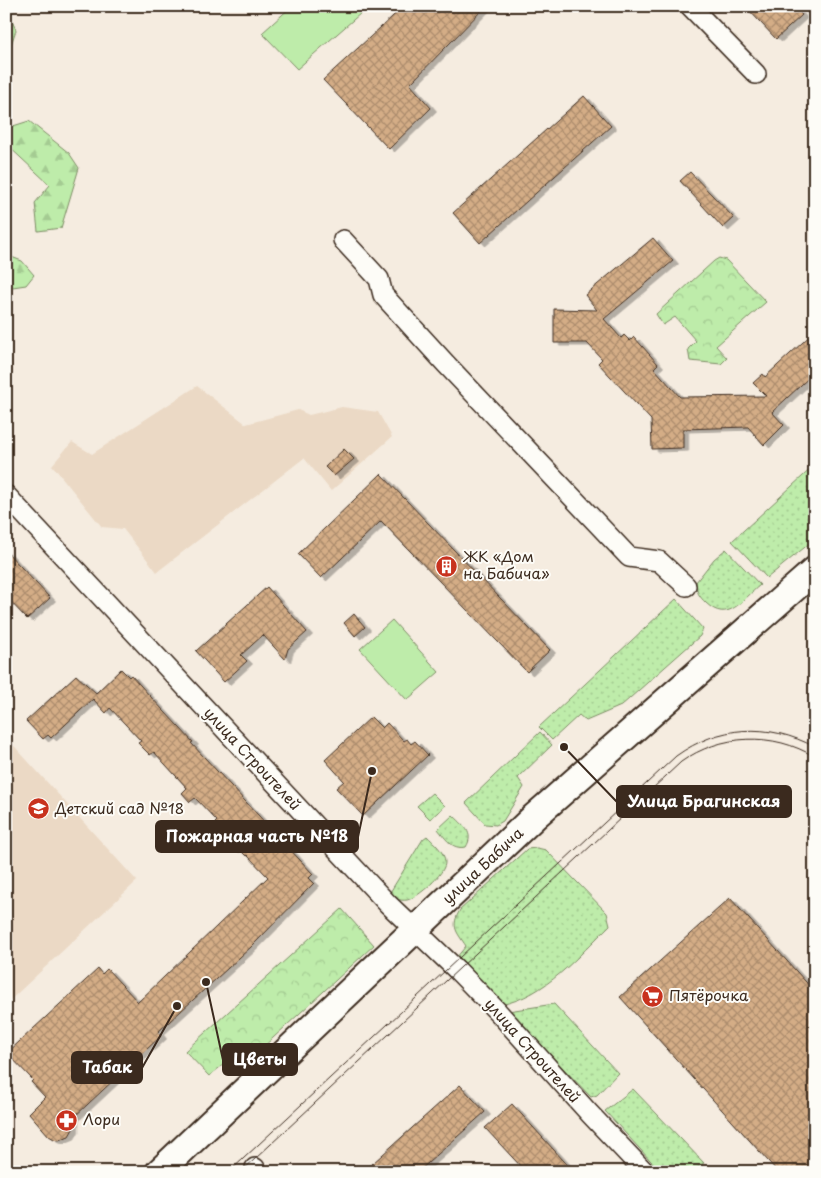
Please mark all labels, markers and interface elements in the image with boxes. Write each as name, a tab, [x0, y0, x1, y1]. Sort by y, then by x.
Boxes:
place label: ЖК «Дом на Бабича»	[462, 544, 550, 584]
building icon: ЖК «Дом на Бабича»	[435, 554, 459, 578]
street label: улица Строителей	[199, 701, 307, 815]
callout: Улица Брагинская	[617, 786, 791, 817]
text: Улица Брагинская	[627, 788, 780, 812]
place label: Детский сад №18	[54, 796, 184, 819]
school or university icon: Детский сад №18	[27, 797, 51, 821]
callout: Пожарная часть №18	[156, 821, 358, 852]
street label: улица Бабича	[436, 821, 528, 909]
text: Пожарная часть №18	[166, 823, 348, 847]
place label: Пятёрочка	[669, 983, 749, 1006]
supermarket icon: Пятёрочка	[641, 984, 665, 1008]
street label: улица Строителей	[480, 992, 587, 1107]
callout: Цветы	[223, 1044, 297, 1075]
text: Цветы	[233, 1046, 287, 1070]
callout: Табак	[72, 1052, 142, 1083]
text: Табак	[82, 1054, 133, 1078]
place label: Лори	[83, 1107, 120, 1130]
pharmacy icon: Лори	[55, 1108, 79, 1132]

